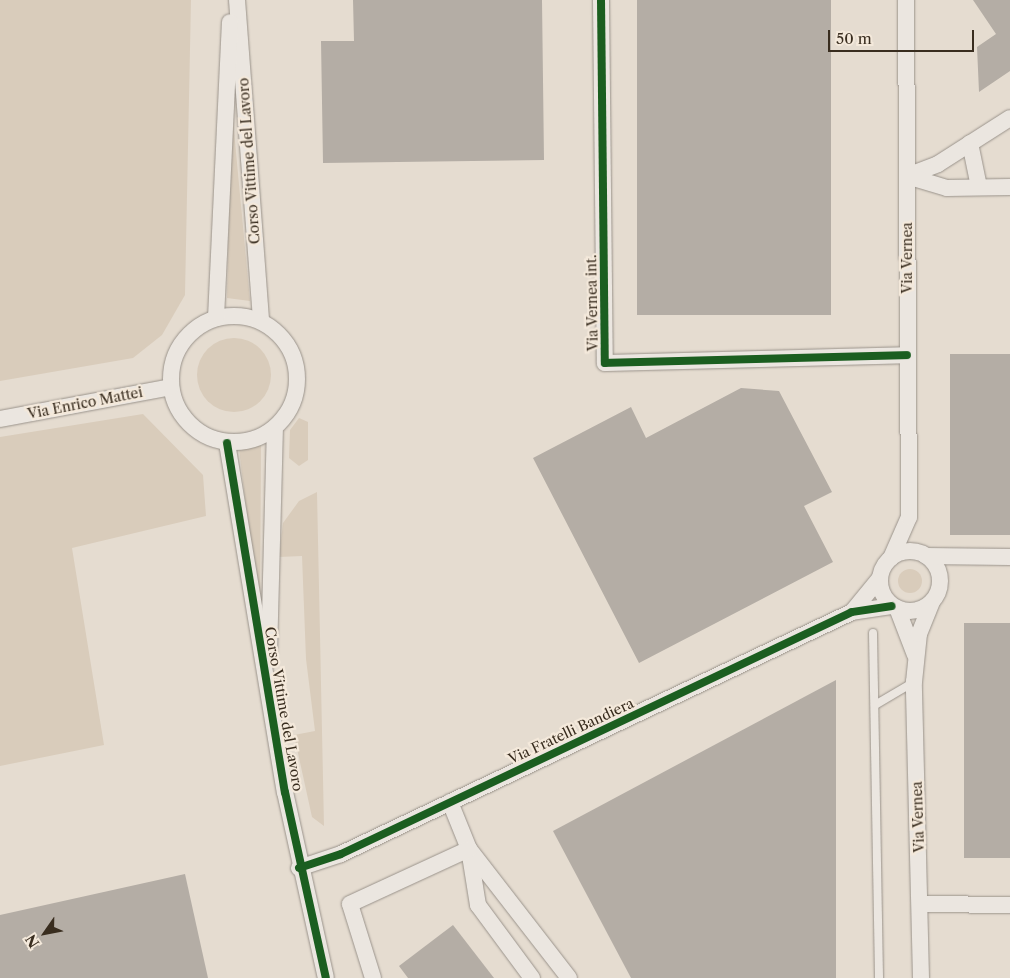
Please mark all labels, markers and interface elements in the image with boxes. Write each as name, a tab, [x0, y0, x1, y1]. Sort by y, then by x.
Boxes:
scale bar	[830, 20, 976, 52]
text: 50 m	[836, 29, 872, 48]
street label: Corso Vittime del Lavoro	[235, 77, 263, 245]
street label: Via Vernea	[899, 222, 915, 294]
street label: Via Vernea int.	[583, 254, 601, 352]
street label: Via Enrico Mattei	[26, 384, 144, 422]
street label: Corso Vittime del Lavoro	[261, 625, 307, 793]
street label: Via Fratelli Bandiera	[506, 695, 636, 767]
street label: Via Vernea	[908, 781, 928, 853]
north arrow	[20, 908, 70, 958]
text: N	[22, 931, 43, 951]

